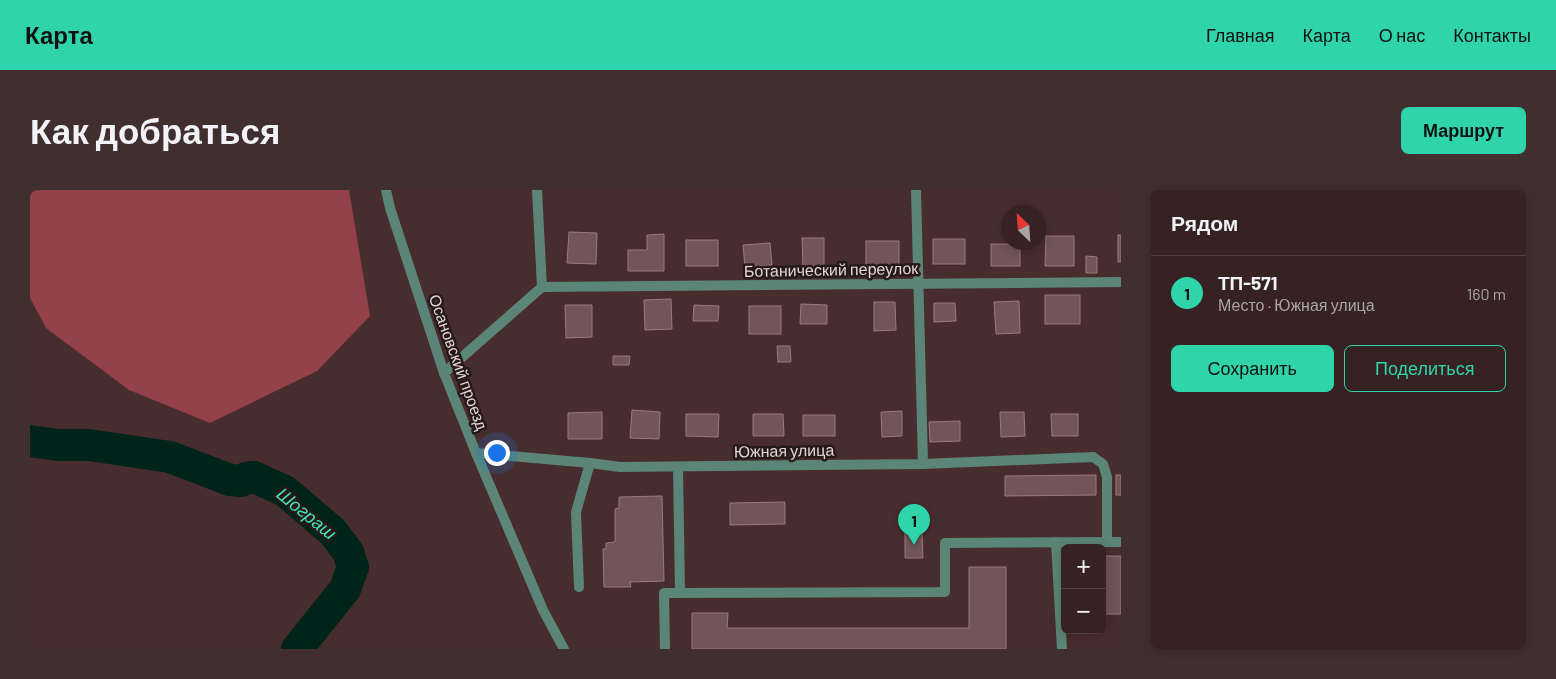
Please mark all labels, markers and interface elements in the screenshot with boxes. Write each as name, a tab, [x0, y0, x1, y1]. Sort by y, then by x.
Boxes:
text: Карта	[25, 20, 93, 49]
text: Главная	[1206, 24, 1275, 46]
text: Карта	[1303, 24, 1351, 46]
text: О нас	[1379, 24, 1425, 46]
text: Контакты	[1453, 24, 1531, 46]
button: Маршрут	[1401, 107, 1526, 154]
text: Как добраться	[30, 109, 280, 151]
north arrow	[1001, 205, 1046, 250]
text: Рядом	[1171, 210, 1238, 235]
street label: Ботанический переулок	[744, 258, 919, 280]
text: ТП-571	[1218, 271, 1278, 294]
text: 1	[1184, 284, 1190, 303]
text: 160 m	[1467, 284, 1506, 303]
street label: Осановский проезд	[426, 292, 493, 433]
text: Место · Южная улица	[1218, 295, 1375, 314]
button: Сохранить	[1171, 345, 1334, 392]
button: Поделиться	[1344, 345, 1506, 392]
your location	[484, 440, 510, 466]
street label: Южная улица	[734, 440, 834, 460]
water label: Шограш	[273, 482, 341, 544]
pin: 1	[898, 504, 930, 545]
map controls	[1061, 544, 1106, 634]
button: +	[1061, 544, 1106, 589]
button: −	[1061, 589, 1106, 634]

